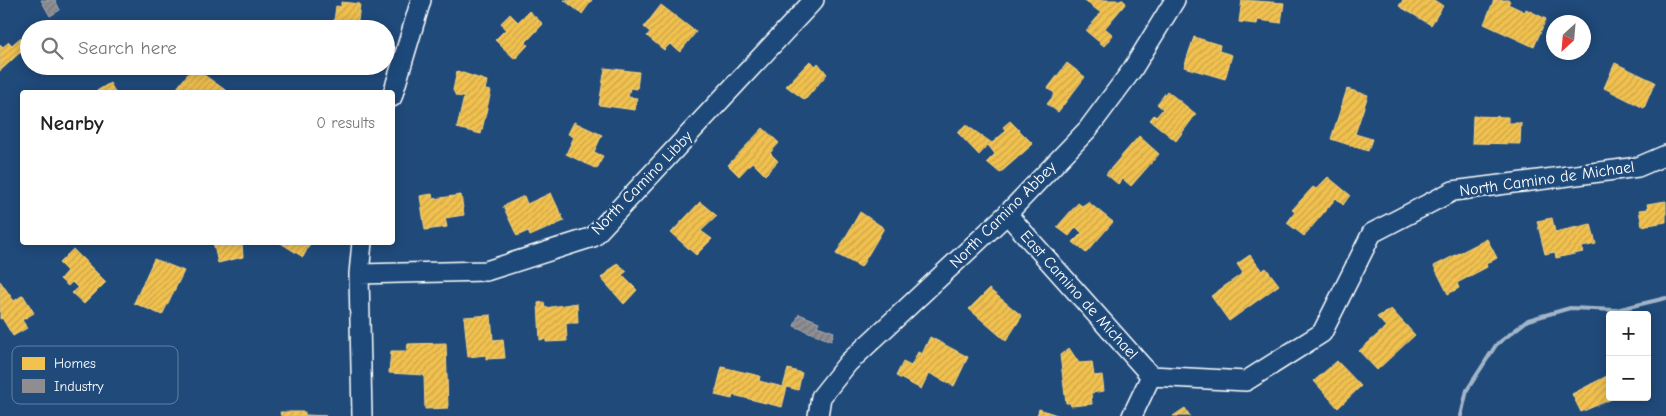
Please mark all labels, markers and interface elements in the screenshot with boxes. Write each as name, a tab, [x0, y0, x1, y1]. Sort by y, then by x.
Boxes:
north arrow	[1546, 15, 1591, 60]
search box	[20, 20, 395, 75]
icon: search	[38, 34, 66, 62]
text: Search here	[78, 37, 177, 59]
text: Nearby	[40, 111, 104, 135]
text: 0 results	[316, 114, 375, 132]
street label: North Camino Libby	[588, 127, 697, 239]
street label: North Camino Abbey	[946, 157, 1061, 272]
street label: North Camino de Michael	[1458, 158, 1636, 200]
street label: East Camino de Michael	[1016, 227, 1142, 363]
map controls	[1606, 311, 1651, 401]
button: +	[1606, 311, 1651, 356]
legend	[12, 346, 178, 404]
text: Homes	[54, 355, 96, 372]
button: −	[1606, 356, 1651, 401]
text: Industry	[54, 378, 104, 395]

